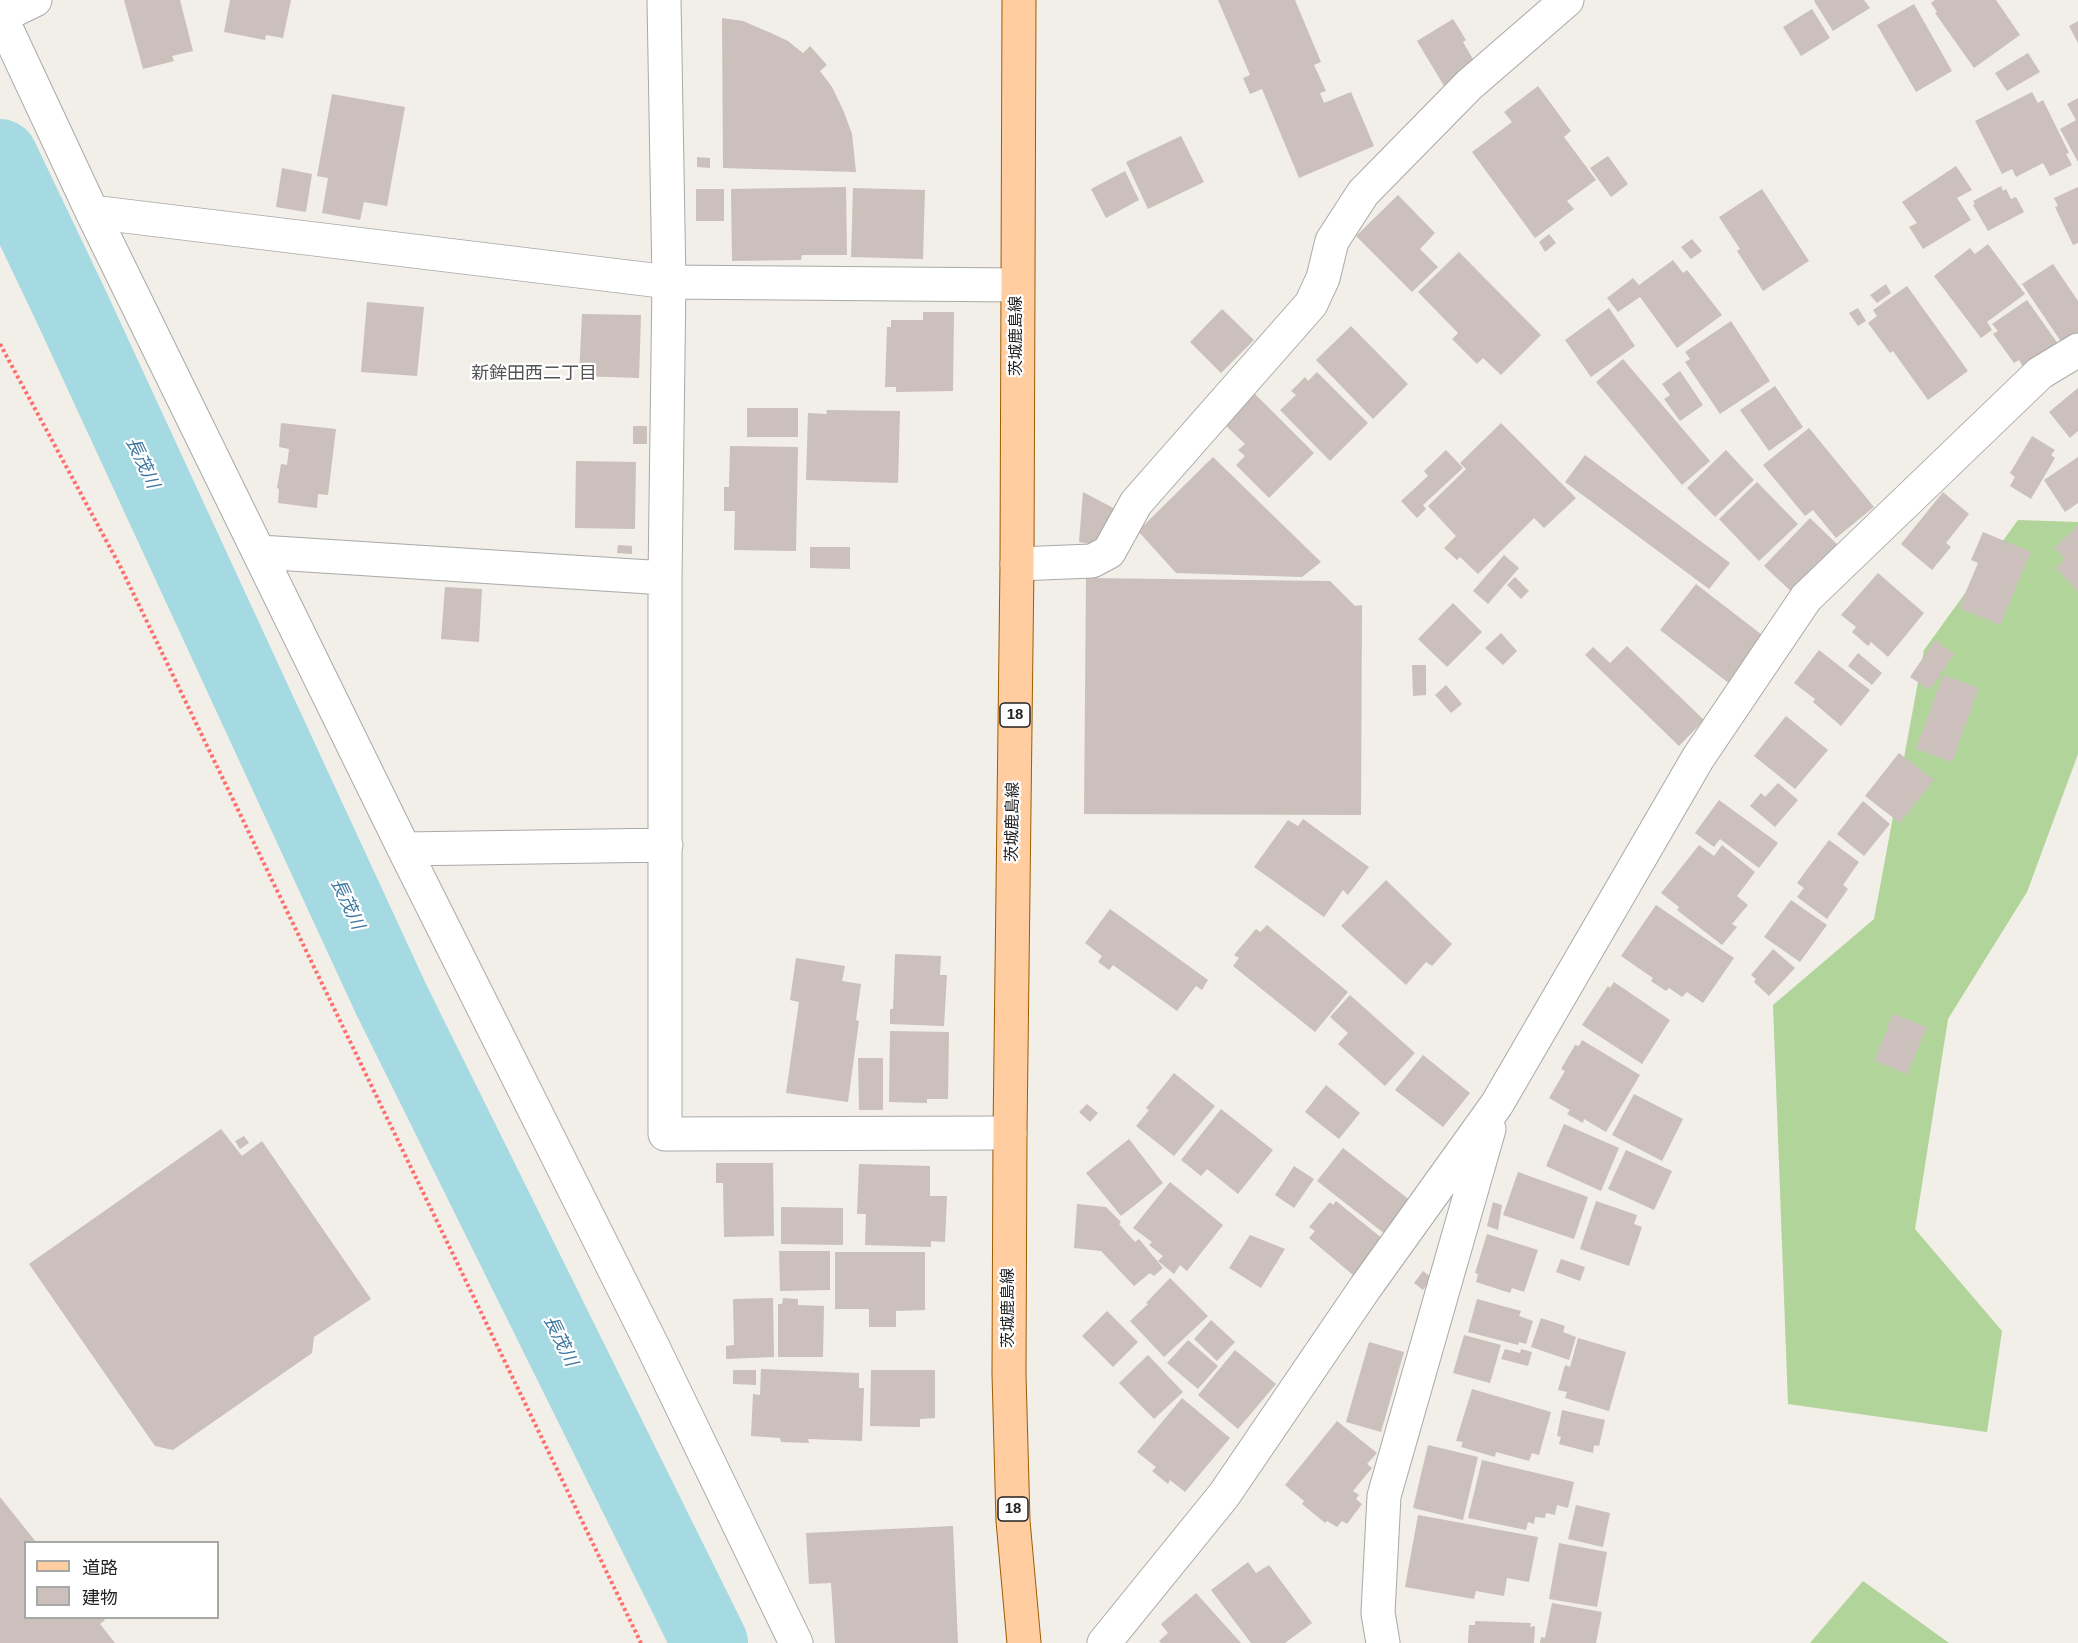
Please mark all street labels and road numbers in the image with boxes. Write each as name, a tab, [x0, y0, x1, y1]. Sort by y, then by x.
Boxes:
street label: 茨城鹿島線	[1007, 296, 1027, 376]
road number: 18	[1000, 703, 1030, 727]
street label: 茨城鹿島線	[1003, 782, 1023, 862]
street label: 茨城鹿島線	[999, 1268, 1019, 1348]
road number: 18	[998, 1497, 1028, 1521]

